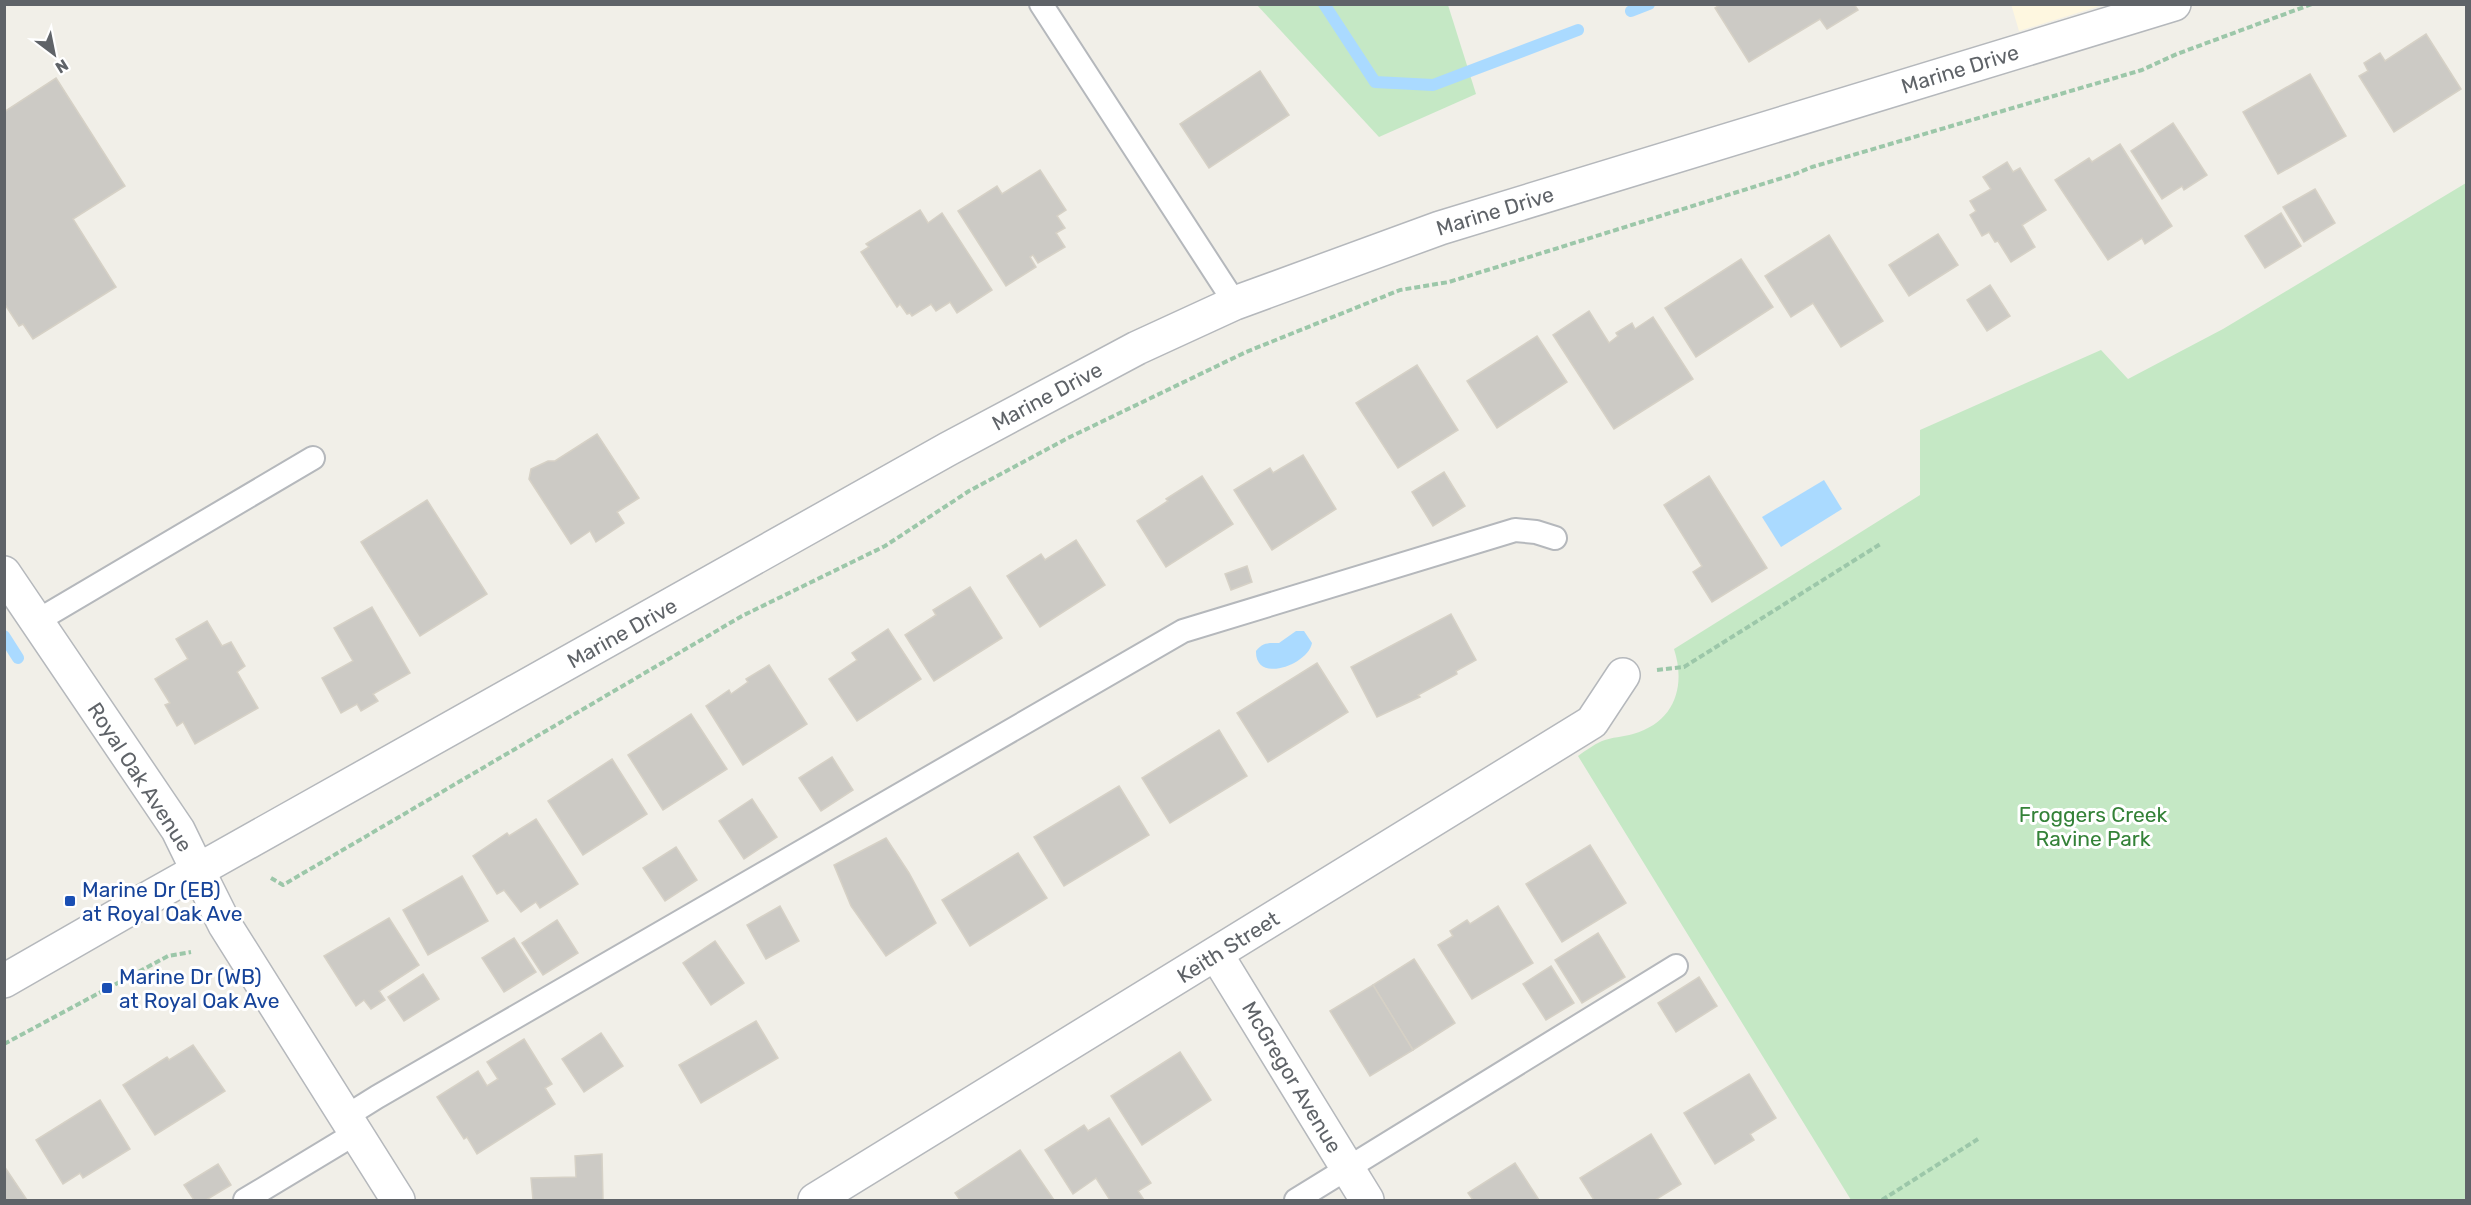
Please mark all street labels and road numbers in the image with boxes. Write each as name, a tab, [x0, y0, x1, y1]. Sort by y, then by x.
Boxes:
street label: Marine Drive	[1898, 39, 2022, 99]
street label: Marine Drive	[1433, 181, 1557, 241]
street label: Marine Drive	[987, 356, 1107, 436]
street label: Marine Drive	[563, 593, 681, 673]
street label: Royal Oak Avenue	[82, 698, 198, 856]
street label: Keith Street	[1172, 906, 1284, 988]
street label: McGregor Avenue	[1237, 997, 1347, 1157]

